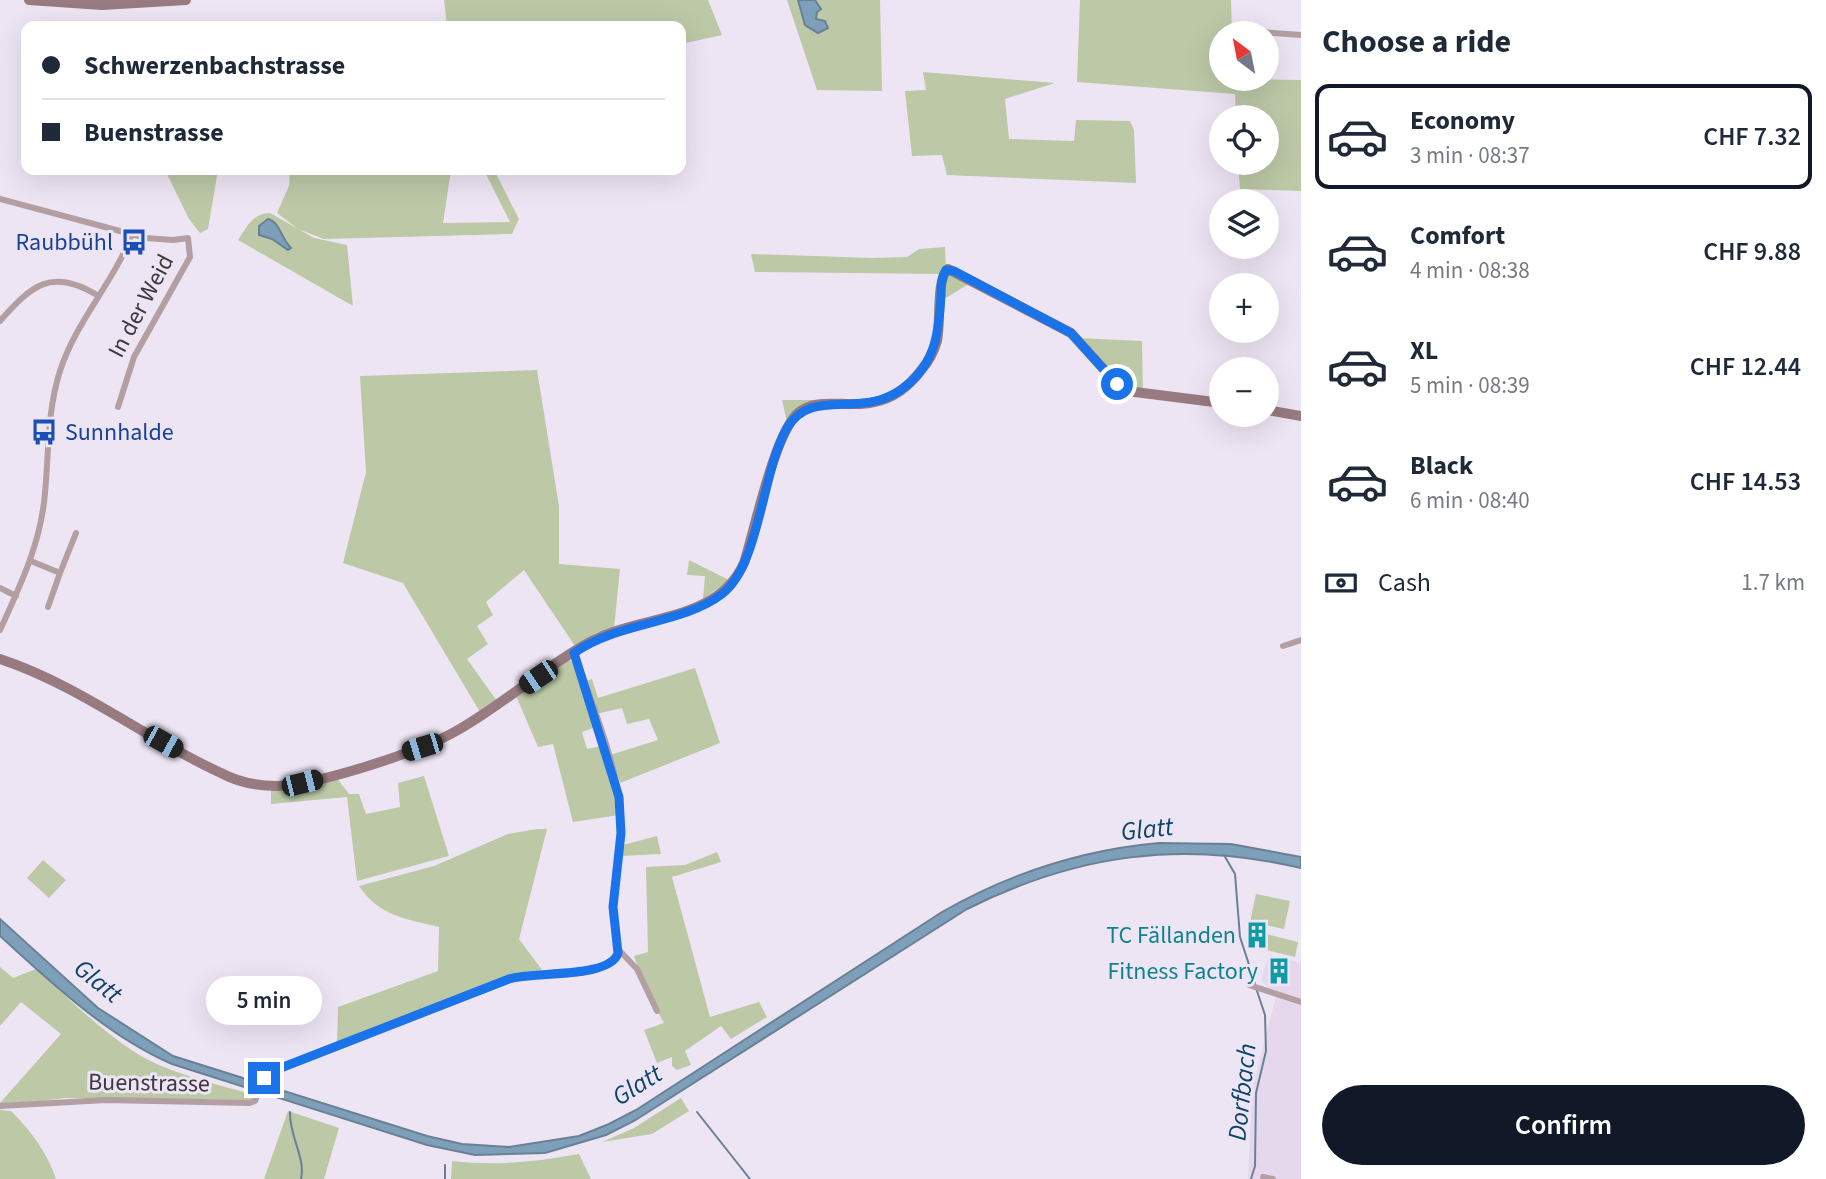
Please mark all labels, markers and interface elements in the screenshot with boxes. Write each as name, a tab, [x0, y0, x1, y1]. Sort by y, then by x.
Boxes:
text: Choose a ride	[1322, 19, 1511, 65]
north arrow	[1209, 21, 1279, 91]
map controls	[1209, 21, 1279, 427]
text: Schwerzenbachstrasse	[84, 47, 345, 84]
text: Economy	[1410, 102, 1515, 139]
button: locate	[1209, 105, 1279, 175]
icon: car	[1326, 105, 1389, 168]
text: Buenstrasse	[84, 114, 224, 151]
text: CHF 7.32	[1703, 118, 1801, 155]
text: 3 min · 08:37	[1410, 139, 1530, 172]
button: layers	[1209, 189, 1279, 259]
text: Comfort	[1410, 217, 1505, 254]
icon: car	[1326, 220, 1389, 283]
place label: Raubbühl	[16, 225, 113, 260]
bus stop icon: Raubbühl	[119, 227, 149, 257]
text: CHF 9.88	[1703, 233, 1801, 270]
street label: In der Weid	[99, 248, 183, 364]
text: 4 min · 08:38	[1410, 254, 1530, 287]
button: +	[1209, 273, 1279, 343]
text: XL	[1410, 332, 1438, 369]
icon: car	[1326, 335, 1389, 398]
text: CHF 12.44	[1690, 348, 1801, 385]
button: −	[1209, 357, 1279, 427]
route start	[1101, 368, 1133, 400]
text: 5 min · 08:39	[1410, 369, 1530, 402]
place label: Sunnhalde	[65, 415, 174, 450]
bus stop icon: Sunnhalde	[29, 417, 59, 447]
text: Black	[1410, 447, 1473, 484]
icon: car	[1326, 450, 1389, 513]
text: CHF 14.53	[1690, 463, 1801, 500]
text: 6 min · 08:40	[1410, 484, 1530, 517]
icon: cash	[1322, 564, 1360, 602]
text: Cash	[1378, 564, 1431, 601]
text: 1.7 km	[1741, 566, 1805, 599]
car	[515, 657, 562, 697]
car	[140, 723, 187, 761]
car	[399, 731, 446, 763]
car	[280, 768, 325, 798]
water label: Glatt	[1119, 808, 1176, 850]
place label: TC Fällanden	[1106, 918, 1236, 953]
building icon: TC Fällanden	[1242, 920, 1272, 950]
water label: Glatt	[66, 950, 130, 1012]
place label: Fitness Factory	[1107, 954, 1258, 989]
building icon: Fitness Factory	[1264, 956, 1294, 986]
callout: 5 min	[206, 976, 322, 1026]
text: 5 min	[237, 984, 291, 1017]
water label: Dorfbach	[1218, 1041, 1266, 1143]
water label: Glatt	[605, 1055, 670, 1115]
route end	[248, 1062, 280, 1094]
street label: Buenstrasse	[88, 1064, 210, 1102]
button: Confirm	[1322, 1085, 1805, 1165]

